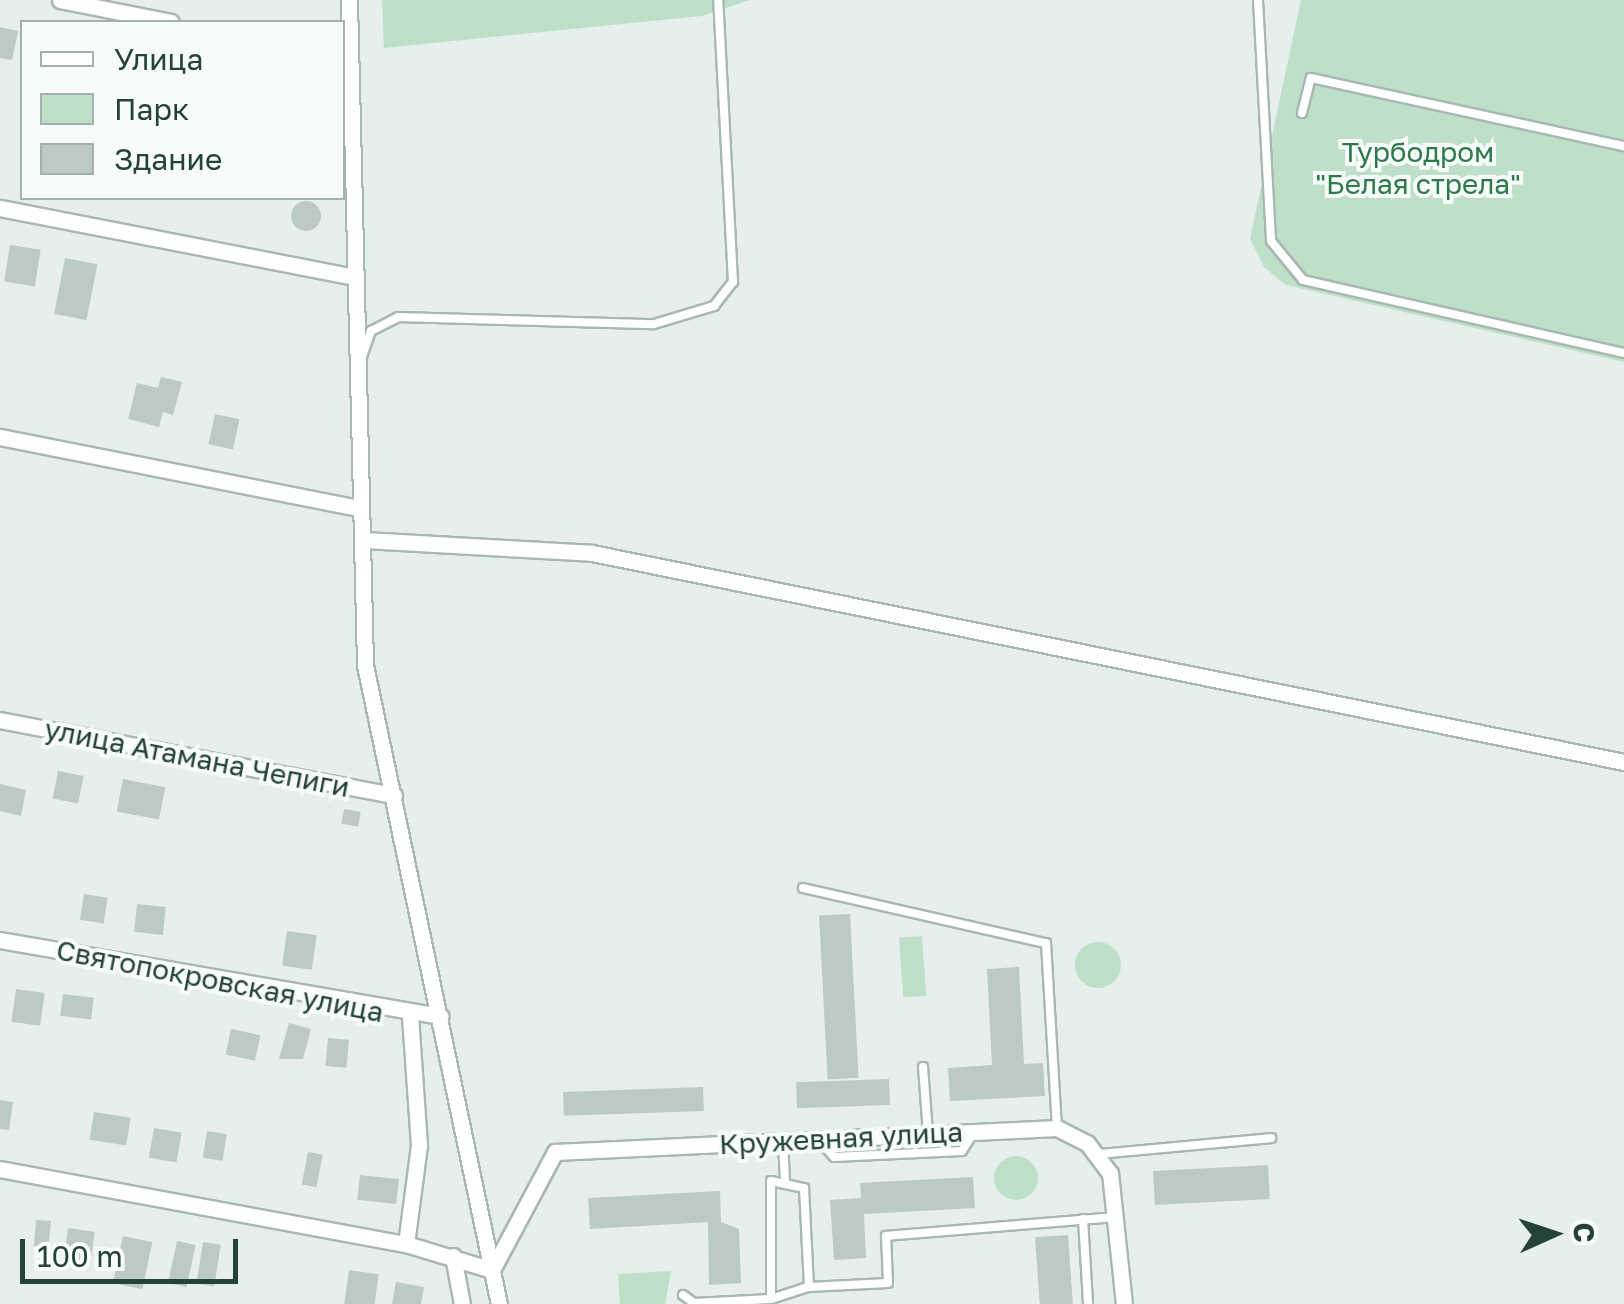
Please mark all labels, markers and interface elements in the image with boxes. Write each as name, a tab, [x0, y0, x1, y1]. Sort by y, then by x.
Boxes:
legend	[20, 20, 345, 200]
text: Улица	[114, 41, 203, 77]
text: Парк	[114, 91, 189, 127]
park label: Турбодром "Белая стрела"	[1315, 135, 1521, 201]
text: Здание	[114, 141, 222, 177]
street label: улица Атамана Чепиги	[42, 712, 352, 804]
street label: Святопокровская улица	[54, 933, 386, 1029]
street label: Кружевная улица	[718, 1115, 964, 1161]
north arrow	[1504, 1184, 1604, 1284]
scale bar	[25, 1219, 242, 1281]
text: С	[1567, 1222, 1601, 1243]
text: 100 m	[37, 1238, 123, 1274]

